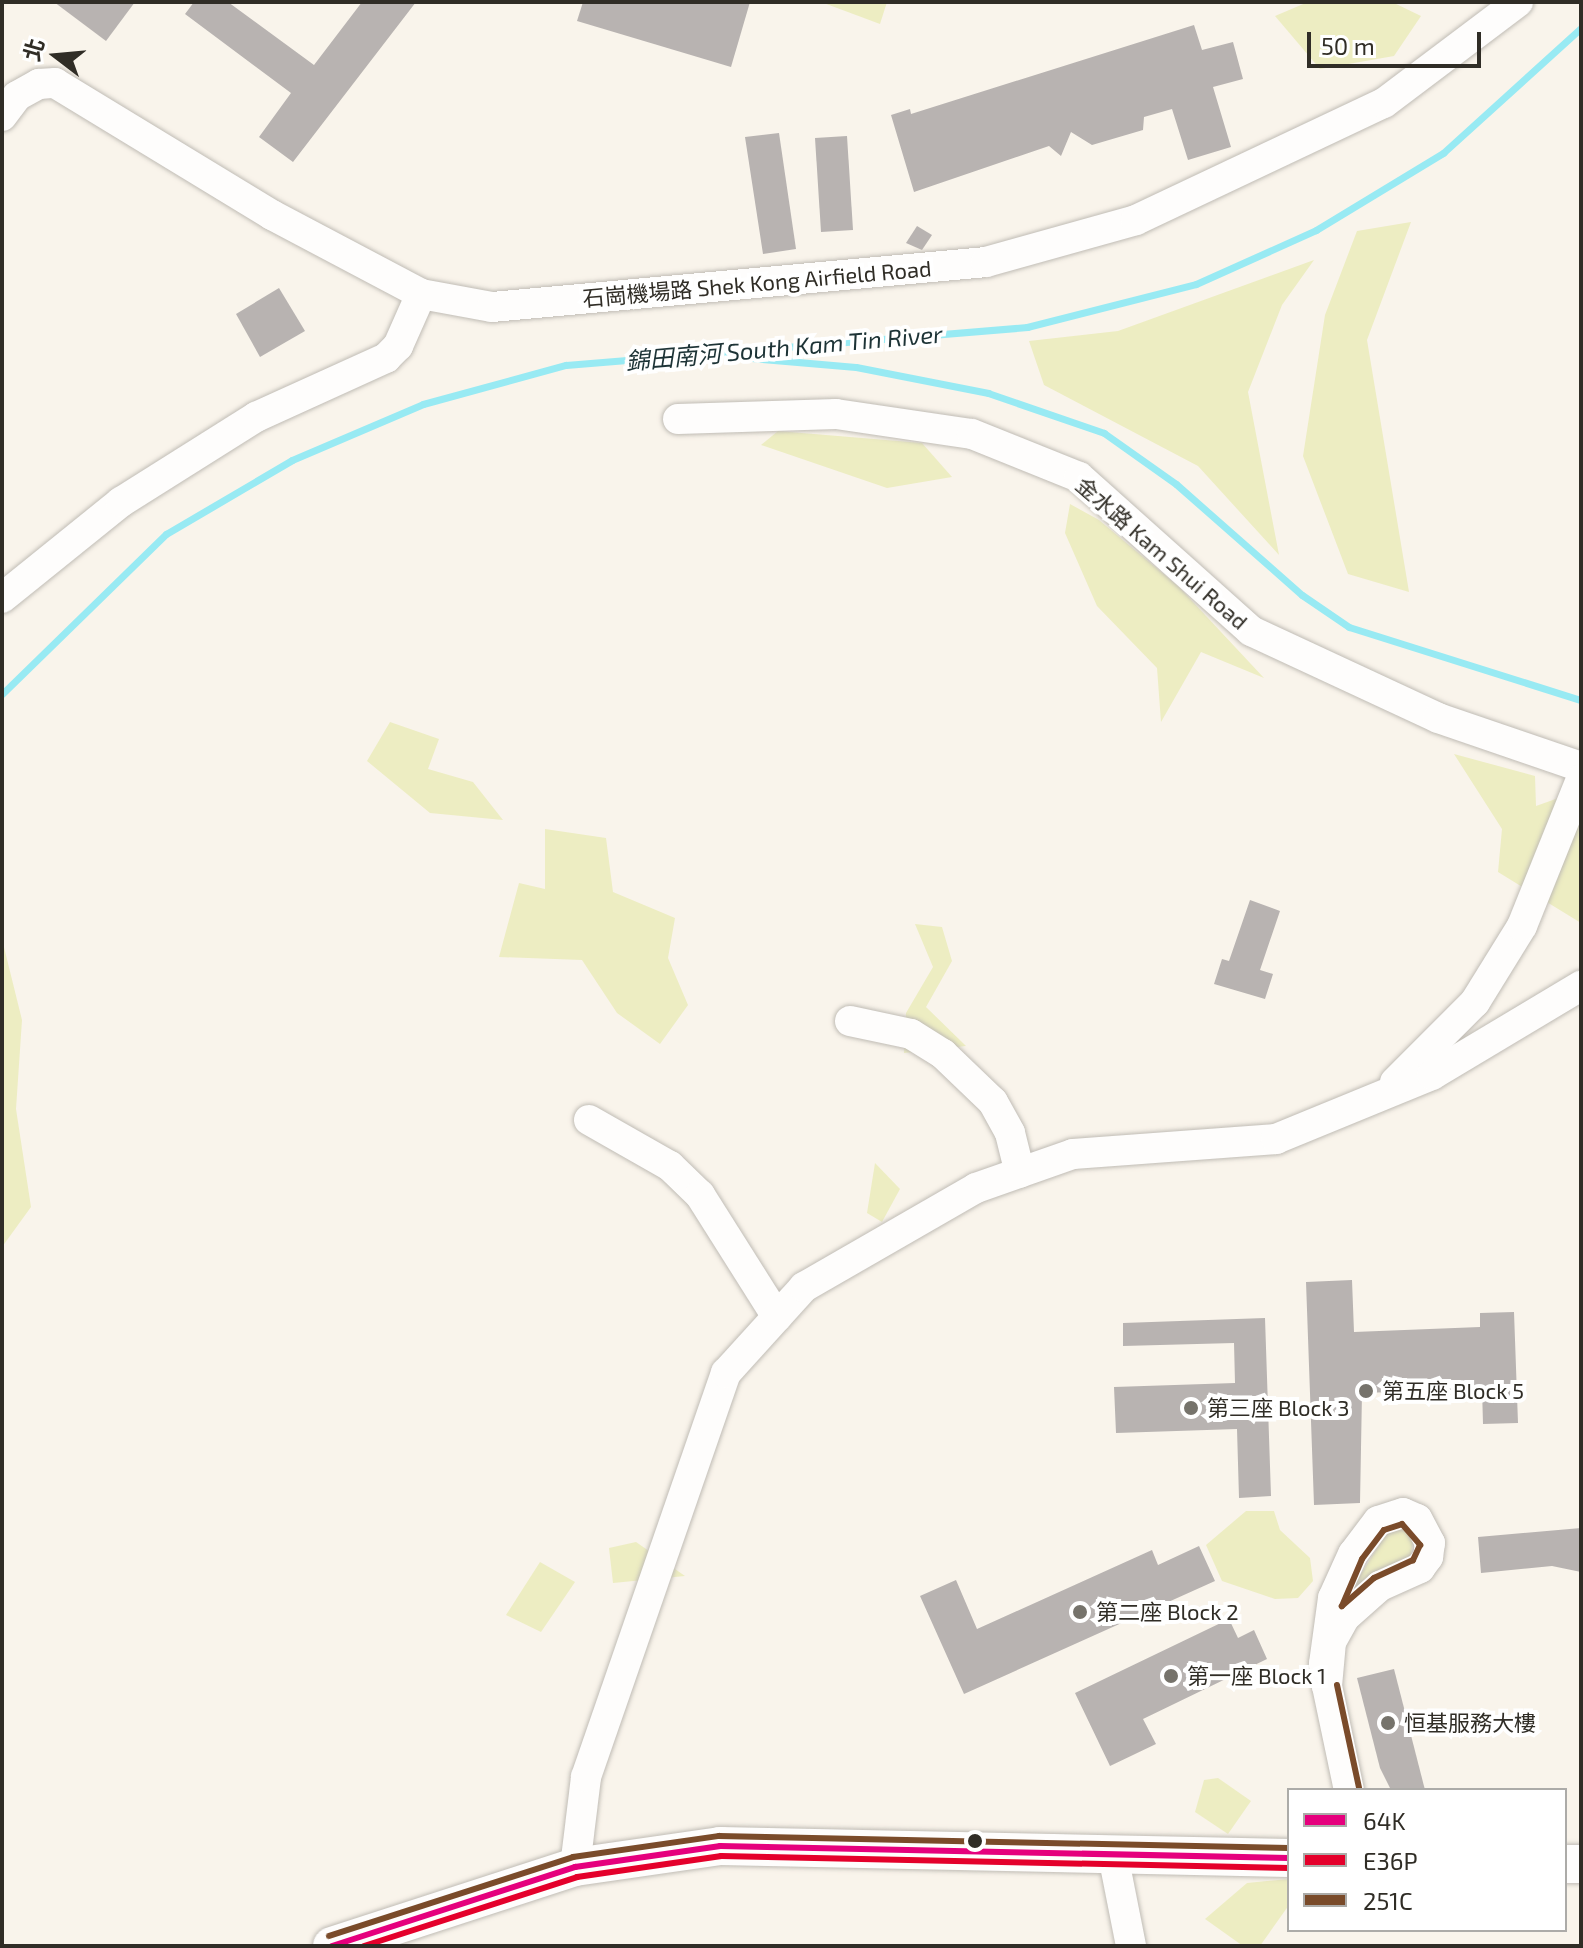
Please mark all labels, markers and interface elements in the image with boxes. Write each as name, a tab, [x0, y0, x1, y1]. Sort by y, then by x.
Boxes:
north arrow	[16, 16, 96, 96]
scale bar	[1311, 16, 1485, 66]
text: 50 m	[1321, 31, 1375, 60]
text: 北	[17, 35, 48, 64]
street label: 石崗機場路 Shek Kong Airfield Road	[581, 255, 933, 311]
water label: 錦田南河 South Kam Tin River	[624, 319, 944, 375]
street label: 金水路 Kam Shui Road	[1071, 471, 1253, 635]
place label: 第五座 Block 5	[1382, 1378, 1524, 1404]
marker: 第五座 Block 5	[1357, 1382, 1375, 1400]
place label: 第三座 Block 3	[1207, 1395, 1350, 1421]
marker: 第三座 Block 3	[1182, 1399, 1200, 1417]
place label: 第二座 Block 2	[1096, 1599, 1239, 1625]
marker: 第二座 Block 2	[1071, 1603, 1089, 1621]
place label: 第一座 Block 1	[1187, 1663, 1326, 1689]
marker: 第一座 Block 1	[1162, 1667, 1180, 1685]
place label: 恒基服務大樓	[1404, 1710, 1536, 1736]
marker: 恒基服務大樓	[1379, 1714, 1397, 1732]
legend	[1287, 1788, 1567, 1932]
text: 64K	[1363, 1806, 1406, 1835]
unlabelled marker	[967, 1833, 983, 1849]
text: E36P	[1363, 1846, 1418, 1875]
text: 251C	[1363, 1886, 1413, 1915]

